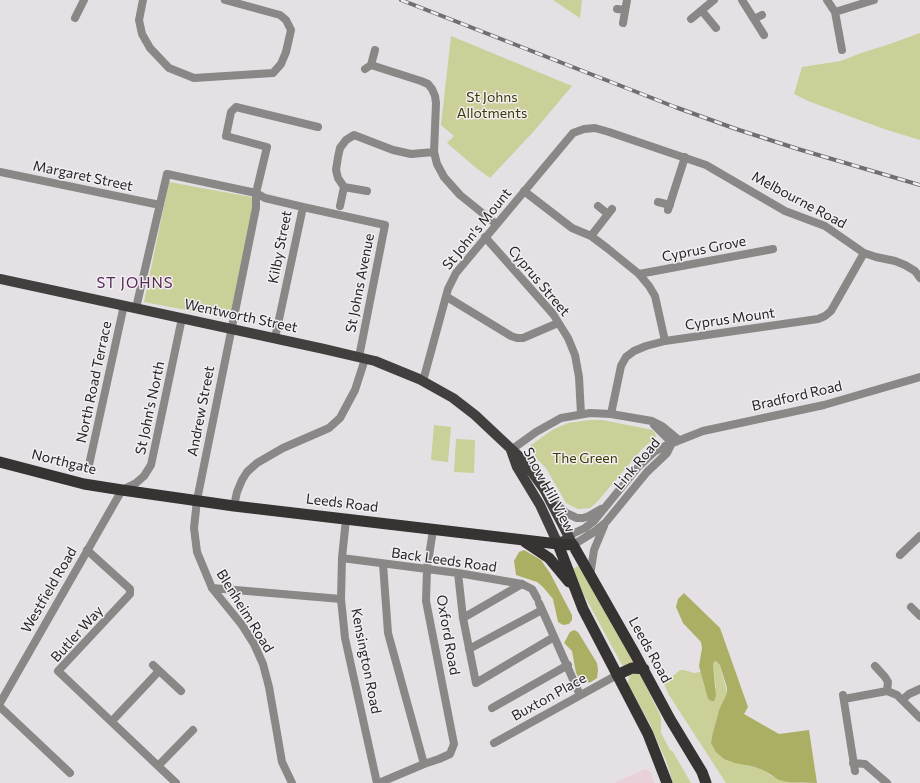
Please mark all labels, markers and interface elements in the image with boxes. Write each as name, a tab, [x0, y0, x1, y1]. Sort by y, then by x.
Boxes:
park label: St Johns Allotments	[457, 89, 527, 122]
street label: Margaret Street	[32, 157, 134, 195]
street label: Melbourne Road	[749, 168, 849, 232]
street label: St John's Mount	[439, 185, 515, 273]
street label: Kilby Street	[265, 209, 295, 285]
street label: St Johns Avenue	[342, 232, 378, 334]
street label: Cyprus Grove	[661, 233, 747, 265]
street label: Cyprus Street	[505, 242, 573, 320]
district label: ST JOHNS	[96, 274, 174, 292]
street label: Wentworth Street	[183, 296, 299, 336]
street label: Cyprus Mount	[684, 304, 776, 334]
street label: North Road Terrace	[73, 319, 115, 445]
street label: St John's North	[132, 360, 168, 456]
street label: Andrew Street	[184, 364, 218, 458]
street label: Bradford Road	[750, 377, 844, 415]
street label: Link Road	[610, 435, 664, 493]
street label: Snow Hill View	[520, 445, 578, 535]
street label: Northgate	[30, 446, 98, 478]
park label: The Green	[552, 450, 618, 466]
street label: Leeds Road	[305, 490, 379, 516]
street label: Westfield Road	[18, 544, 80, 636]
street label: Back Leeds Road	[390, 544, 498, 576]
street label: Blenheim Road	[213, 566, 277, 656]
street label: Oxford Road	[433, 594, 463, 676]
street label: Butler Way	[47, 602, 107, 666]
street label: Kensington Road	[348, 607, 384, 715]
street label: Leeds Road	[625, 614, 675, 686]
street label: Buxton Place	[509, 670, 589, 724]

